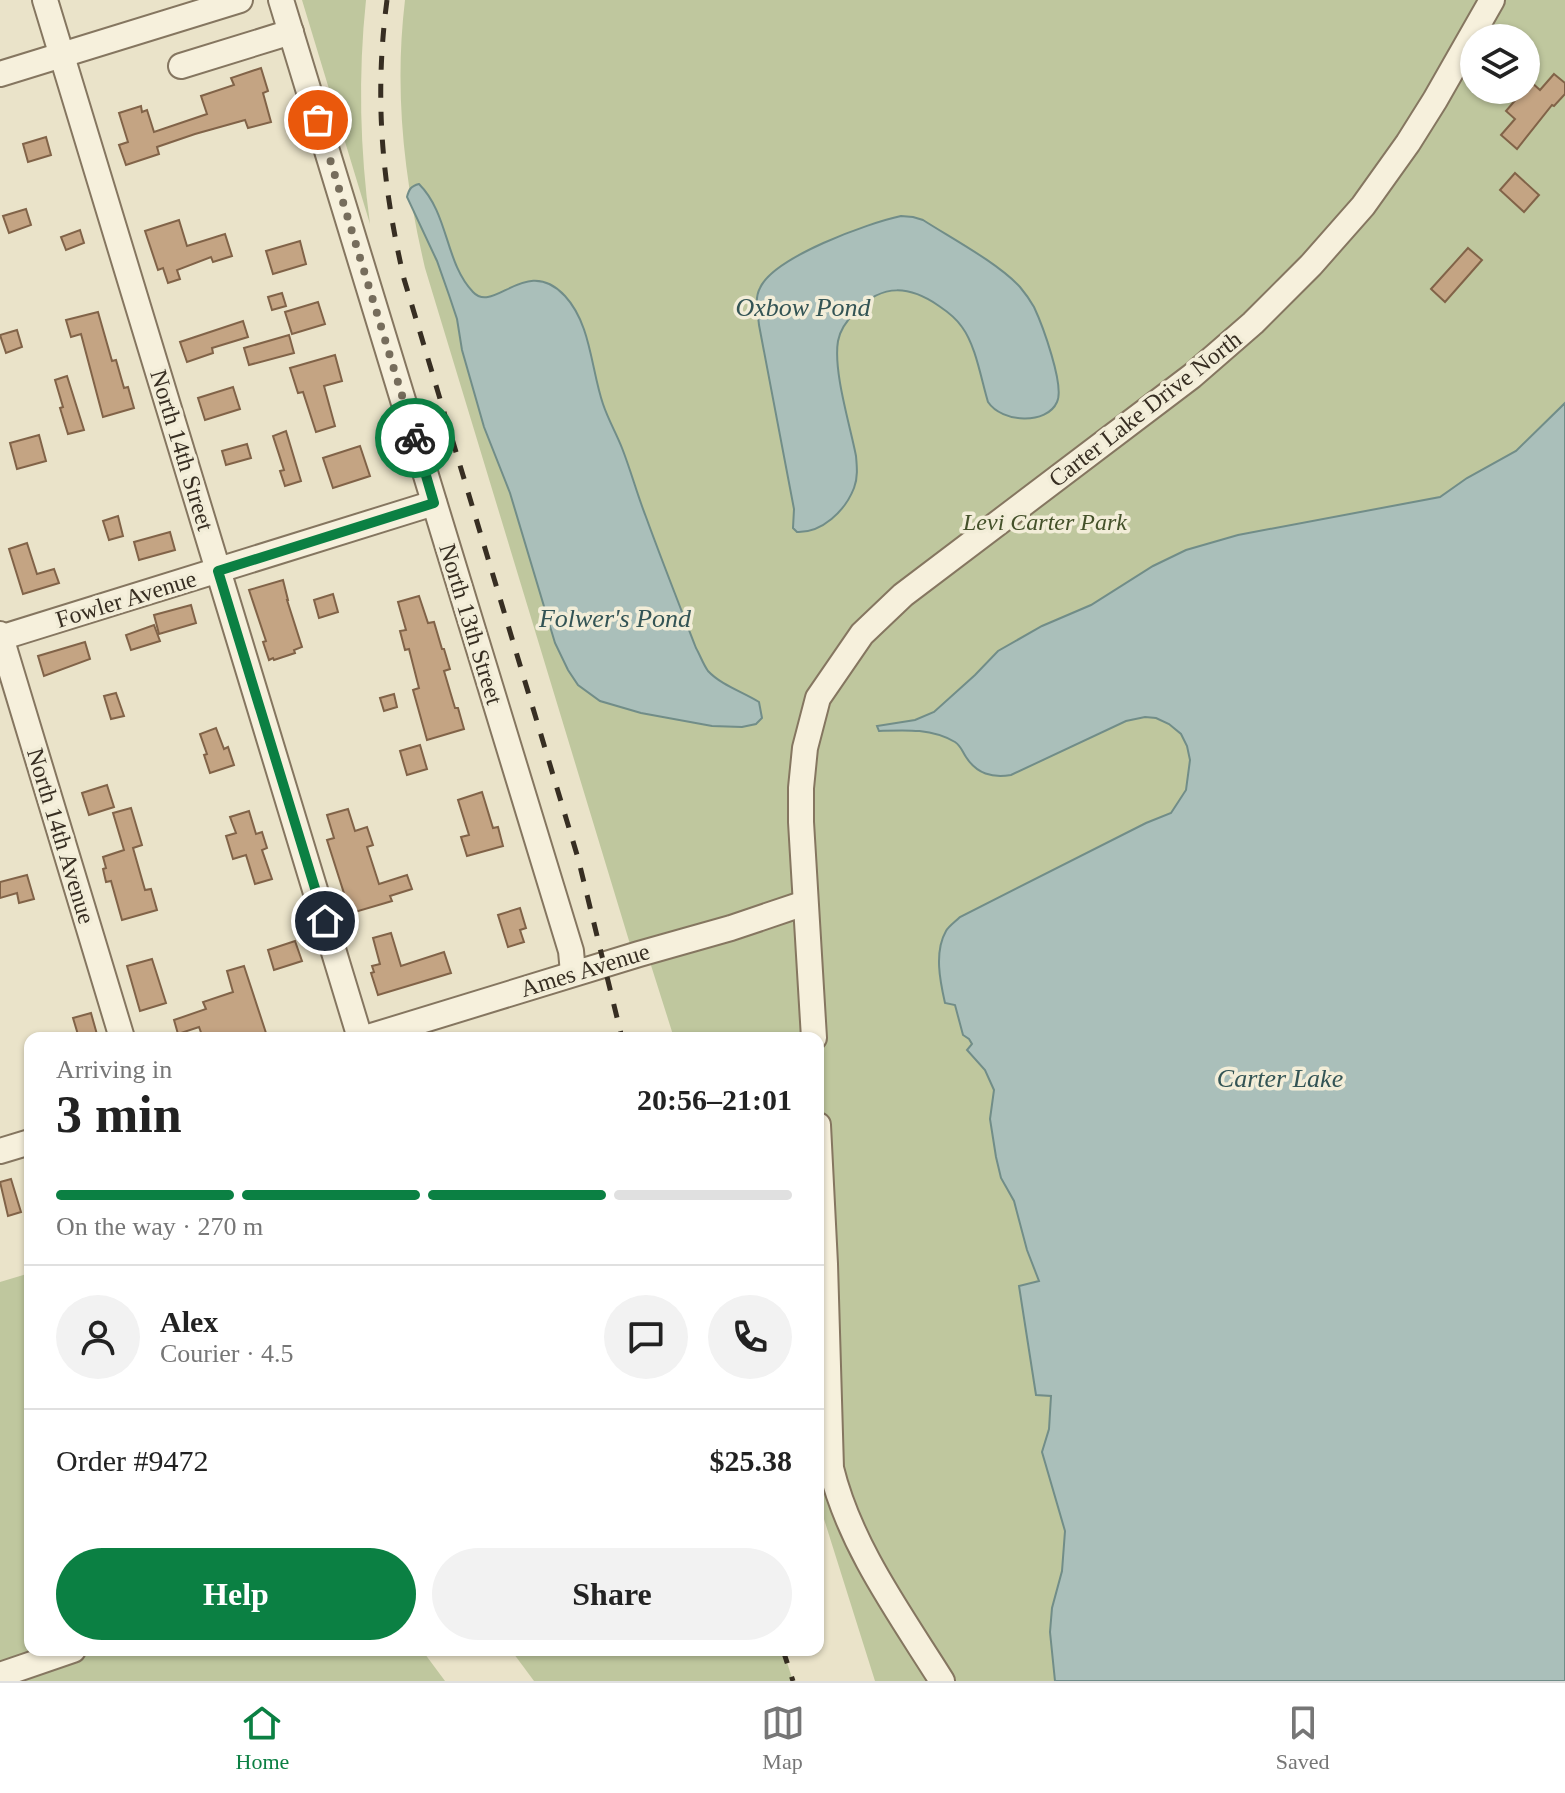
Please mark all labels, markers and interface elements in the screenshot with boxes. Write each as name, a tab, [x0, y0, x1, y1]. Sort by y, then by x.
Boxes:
map controls	[1460, 24, 1540, 104]
button: layers	[1460, 24, 1540, 104]
pin	[284, 86, 352, 154]
icon: bag	[296, 98, 340, 142]
water label: Oxbow Pond	[735, 293, 872, 322]
street label: Carter Lake Drive North	[1044, 326, 1246, 492]
street label: North 14th Street	[145, 367, 219, 534]
courier	[375, 398, 455, 478]
icon: bike	[393, 416, 437, 460]
park label: Levi Carter Park	[962, 509, 1127, 535]
street label: North 13th Street	[434, 541, 508, 708]
street label: Fowler Avenue	[53, 565, 199, 633]
water label: Folwer's Pond	[538, 604, 692, 633]
street label: North 14th Avenue	[22, 745, 100, 927]
pin	[291, 887, 359, 955]
icon: home	[303, 899, 347, 943]
street label: Ames Avenue	[517, 938, 653, 1002]
text: Arriving in	[56, 1055, 172, 1084]
water label: Carter Lake	[1217, 1064, 1343, 1093]
text: 20:56–21:01	[637, 1083, 792, 1116]
text: 3 min	[56, 1086, 182, 1143]
text: On the way · 270 m	[56, 1212, 263, 1241]
button: person	[56, 1295, 140, 1379]
button: chat	[604, 1295, 688, 1379]
button: phone	[708, 1295, 792, 1379]
text: Alex	[160, 1305, 218, 1338]
text: Courier · 4.5	[160, 1339, 294, 1368]
text: Order #9472	[56, 1444, 208, 1477]
text: $25.38	[710, 1444, 792, 1477]
button: Help	[56, 1548, 416, 1640]
button: Share	[432, 1548, 792, 1640]
tab: Home	[236, 1701, 289, 1775]
tab: Map	[761, 1701, 805, 1775]
tab: Saved	[1276, 1701, 1329, 1775]

